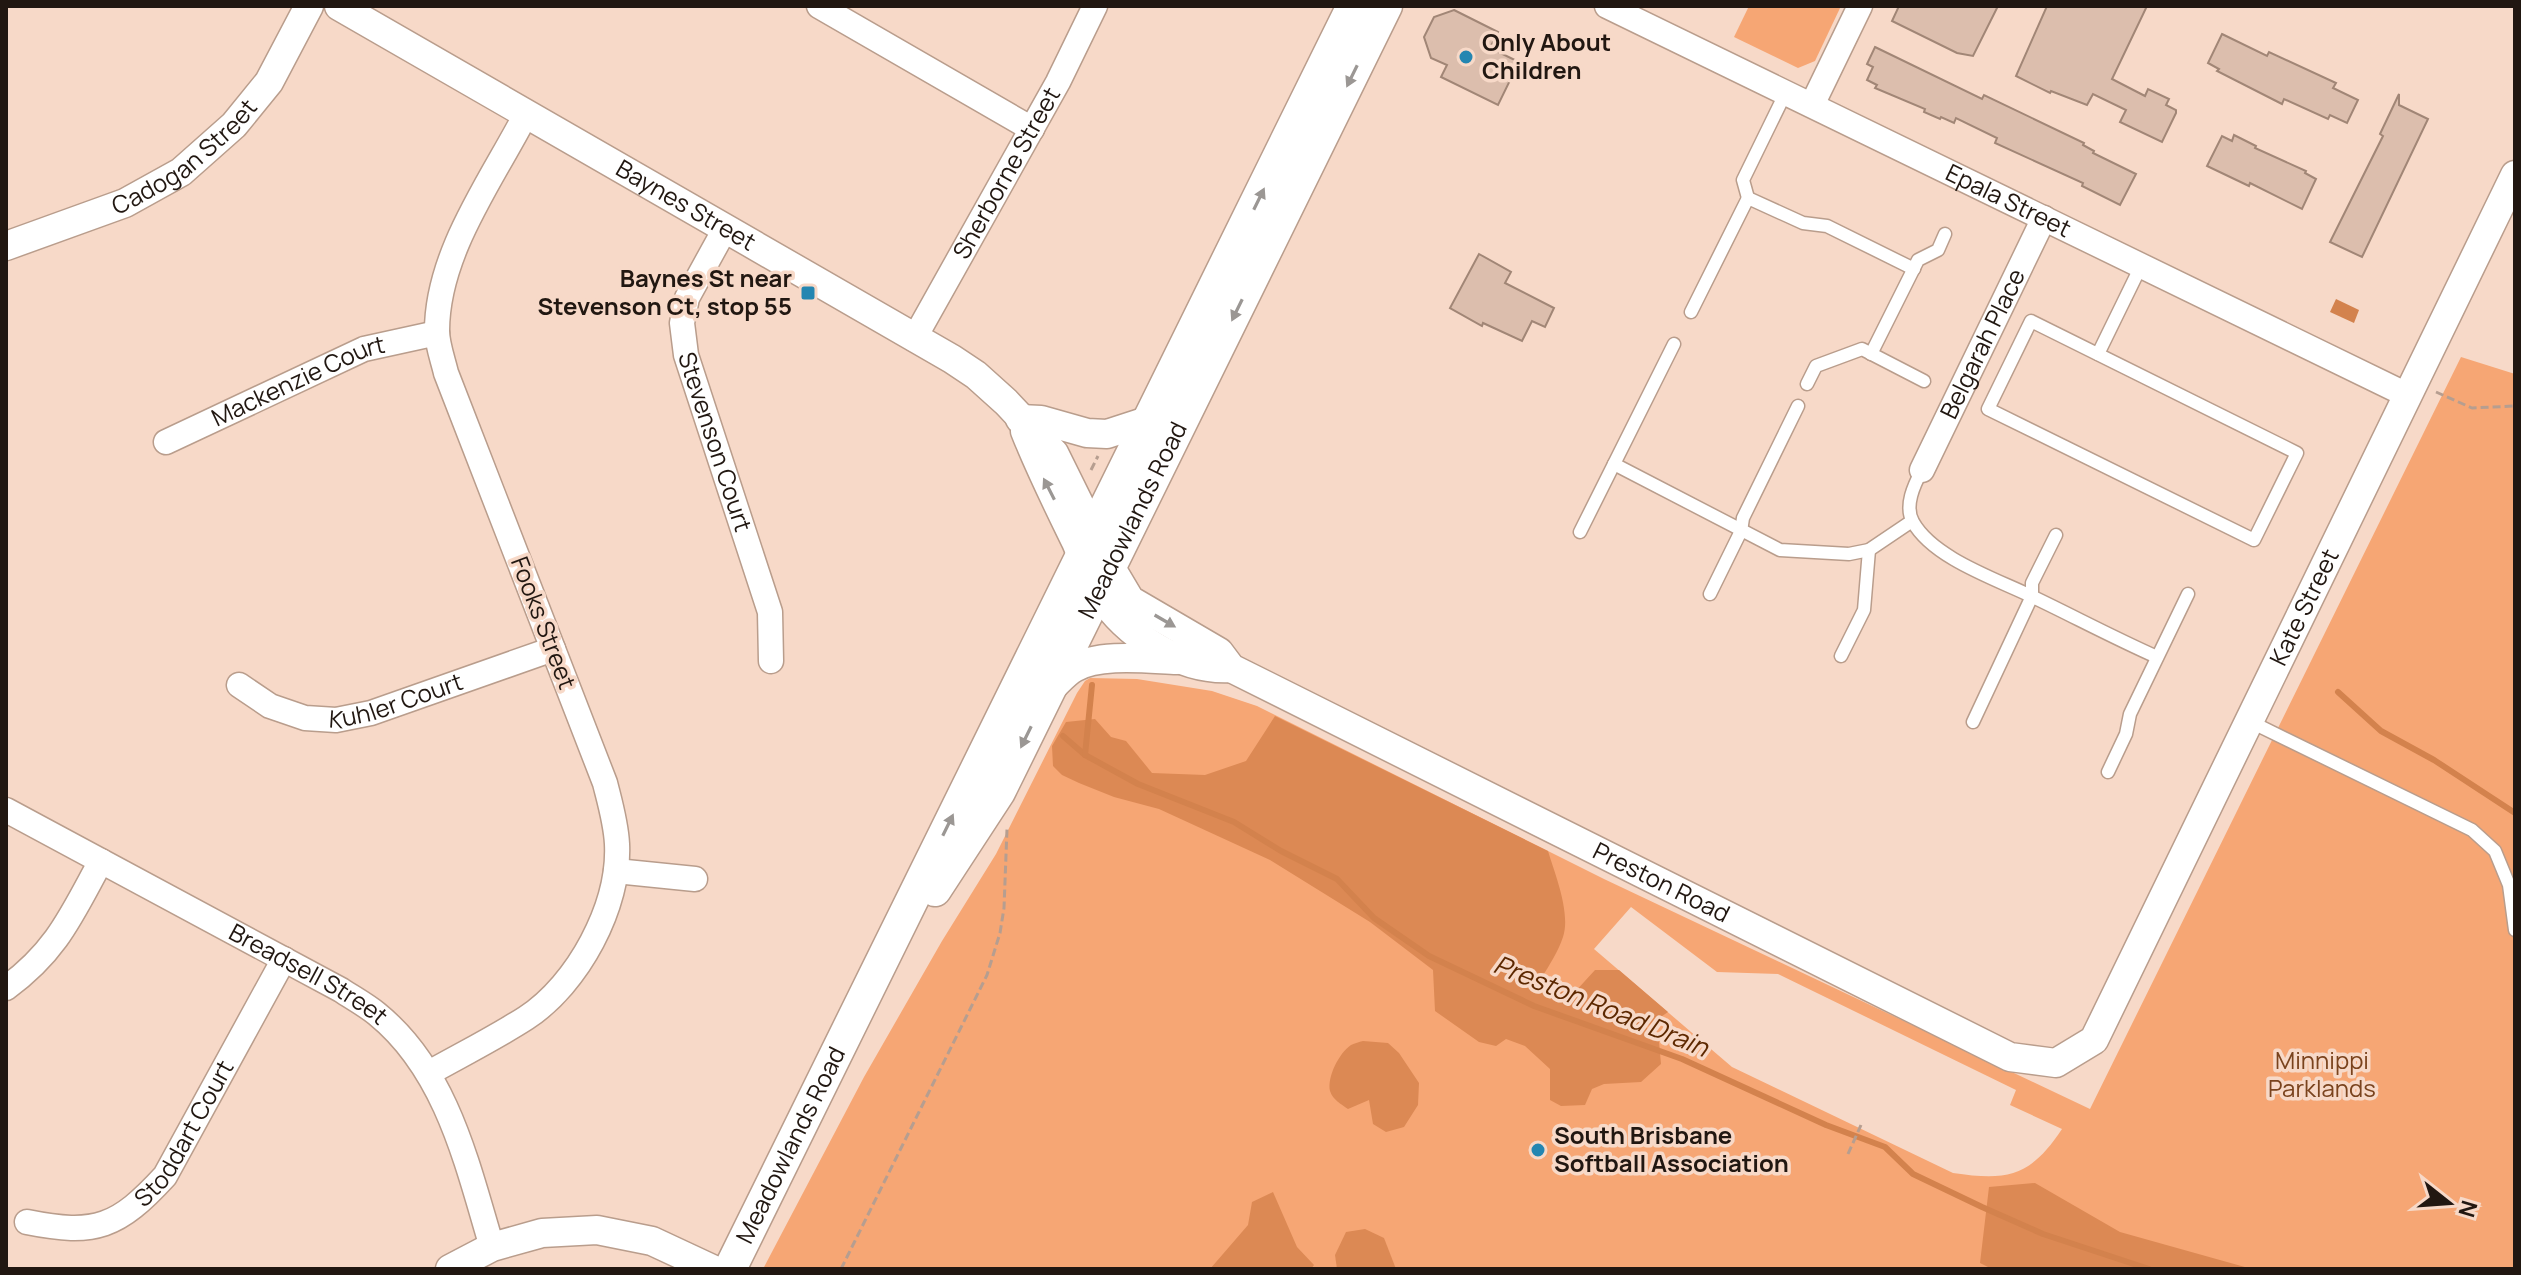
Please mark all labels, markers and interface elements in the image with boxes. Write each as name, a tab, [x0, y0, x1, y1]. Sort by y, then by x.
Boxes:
place label: Only About Children	[1482, 25, 1611, 86]
marker: Only About Children	[1457, 48, 1475, 66]
one-way arrow	[1345, 65, 1358, 88]
street label: Sherborne Street	[944, 81, 1067, 264]
street label: Cadogan Street	[107, 91, 264, 221]
street label: Baynes Street	[610, 151, 762, 258]
street label: Epala Street	[1941, 155, 2077, 244]
one-way arrow	[1252, 187, 1265, 210]
place label: Baynes St near Stevenson Ct, stop 55	[538, 261, 792, 322]
street label: Belgarah Place	[1931, 263, 2032, 424]
marker: Baynes St near Stevenson Ct, stop 55	[799, 284, 817, 302]
one-way arrow	[1231, 298, 1244, 321]
street label: Mackenzie Court	[206, 327, 388, 433]
street label: Stevenson Court	[671, 347, 761, 535]
street label: Meadowlands Road	[1069, 416, 1194, 623]
one-way arrow	[1043, 477, 1056, 500]
street label: Kate Street	[2261, 543, 2346, 671]
street label: Fooks Street	[504, 551, 585, 694]
one-way arrow	[1153, 614, 1176, 628]
street label: Kuhler Court	[328, 664, 467, 735]
one-way arrow	[1019, 726, 1033, 749]
one-way arrow	[941, 813, 955, 836]
street label: Preston Road	[1588, 833, 1736, 929]
street label: Breadsell Street	[224, 915, 396, 1031]
water label: Preston Road Drain	[1489, 946, 1716, 1065]
street label: Meadowlands Road	[727, 1041, 852, 1248]
park label: Minnippi Parklands	[2268, 1043, 2376, 1104]
street label: Stoddart Court	[126, 1054, 240, 1214]
place label: South Brisbane Softball Association	[1554, 1118, 1789, 1179]
marker: South Brisbane Softball Association	[1529, 1141, 1547, 1159]
north arrow	[2409, 1163, 2489, 1243]
text: N	[2451, 1197, 2485, 1221]

